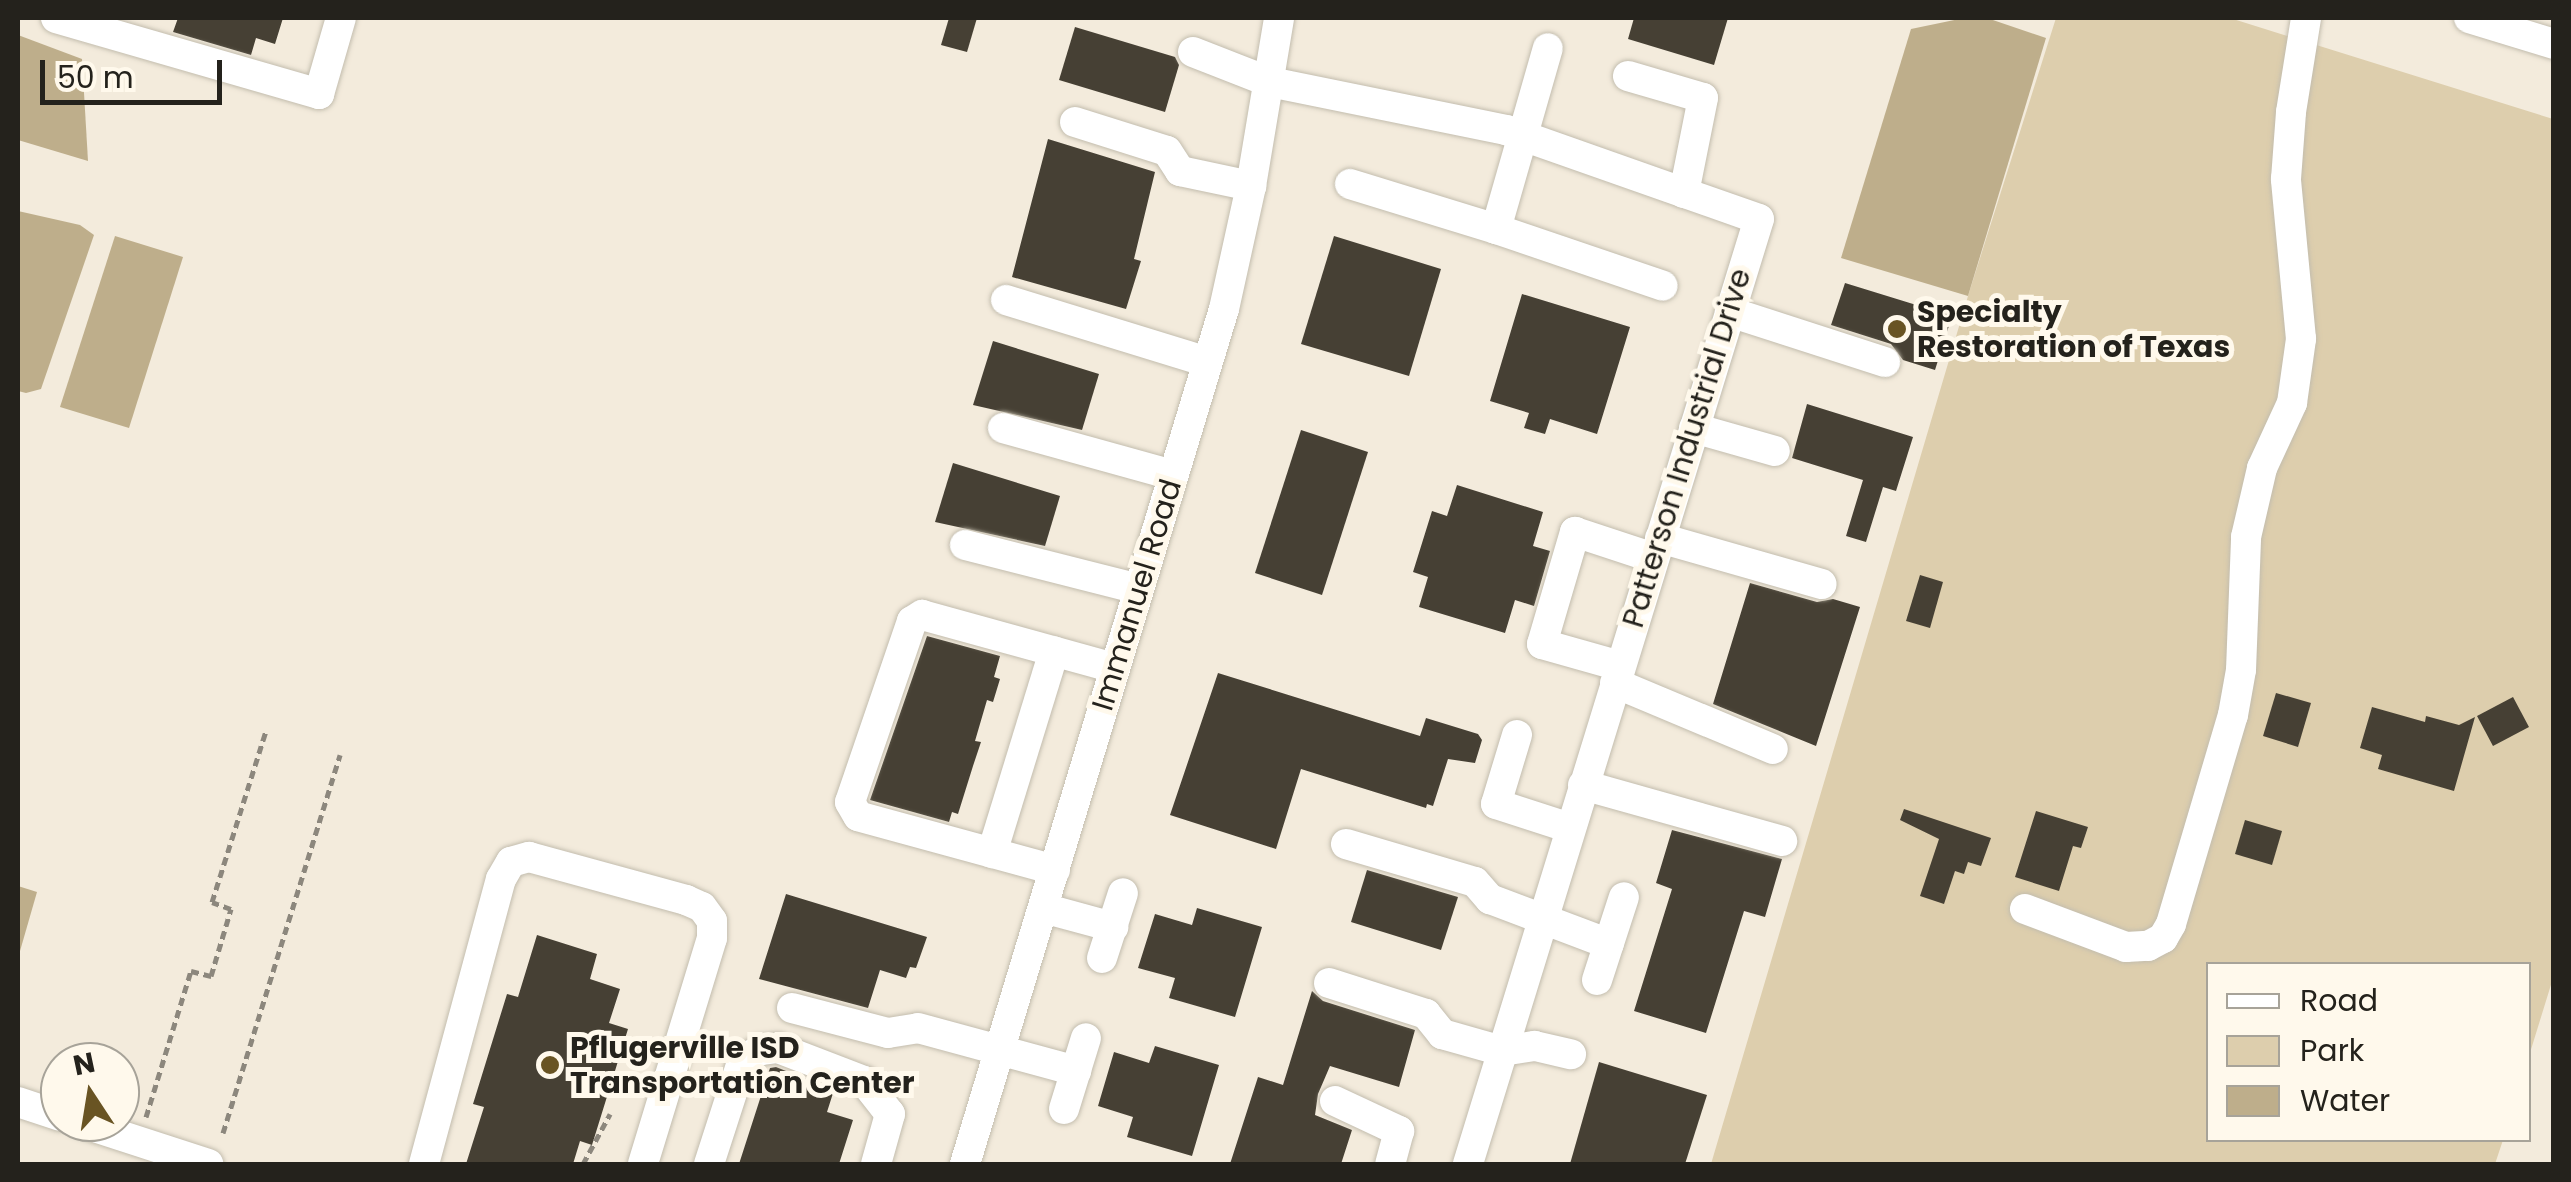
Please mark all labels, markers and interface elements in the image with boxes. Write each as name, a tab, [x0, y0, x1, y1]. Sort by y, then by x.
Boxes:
scale bar	[45, 40, 228, 102]
text: 50 m	[57, 56, 134, 99]
street label: Patterson Industrial Drive	[1615, 264, 1759, 632]
place label: Specialty Restoration of Texas	[1917, 294, 2230, 364]
marker: Specialty Restoration of Texas	[1886, 318, 1908, 340]
street label: Immanuel Road	[1085, 475, 1189, 715]
legend	[2206, 962, 2531, 1142]
text: Road	[2300, 979, 2378, 1022]
text: Park	[2300, 1029, 2364, 1072]
place label: Pflugerville ISD Transportation Center	[570, 1030, 915, 1100]
north arrow	[40, 1042, 140, 1142]
text: N	[70, 1043, 98, 1085]
marker: Pflugerville ISD Transportation Center	[539, 1054, 561, 1076]
text: Water	[2300, 1079, 2390, 1122]

